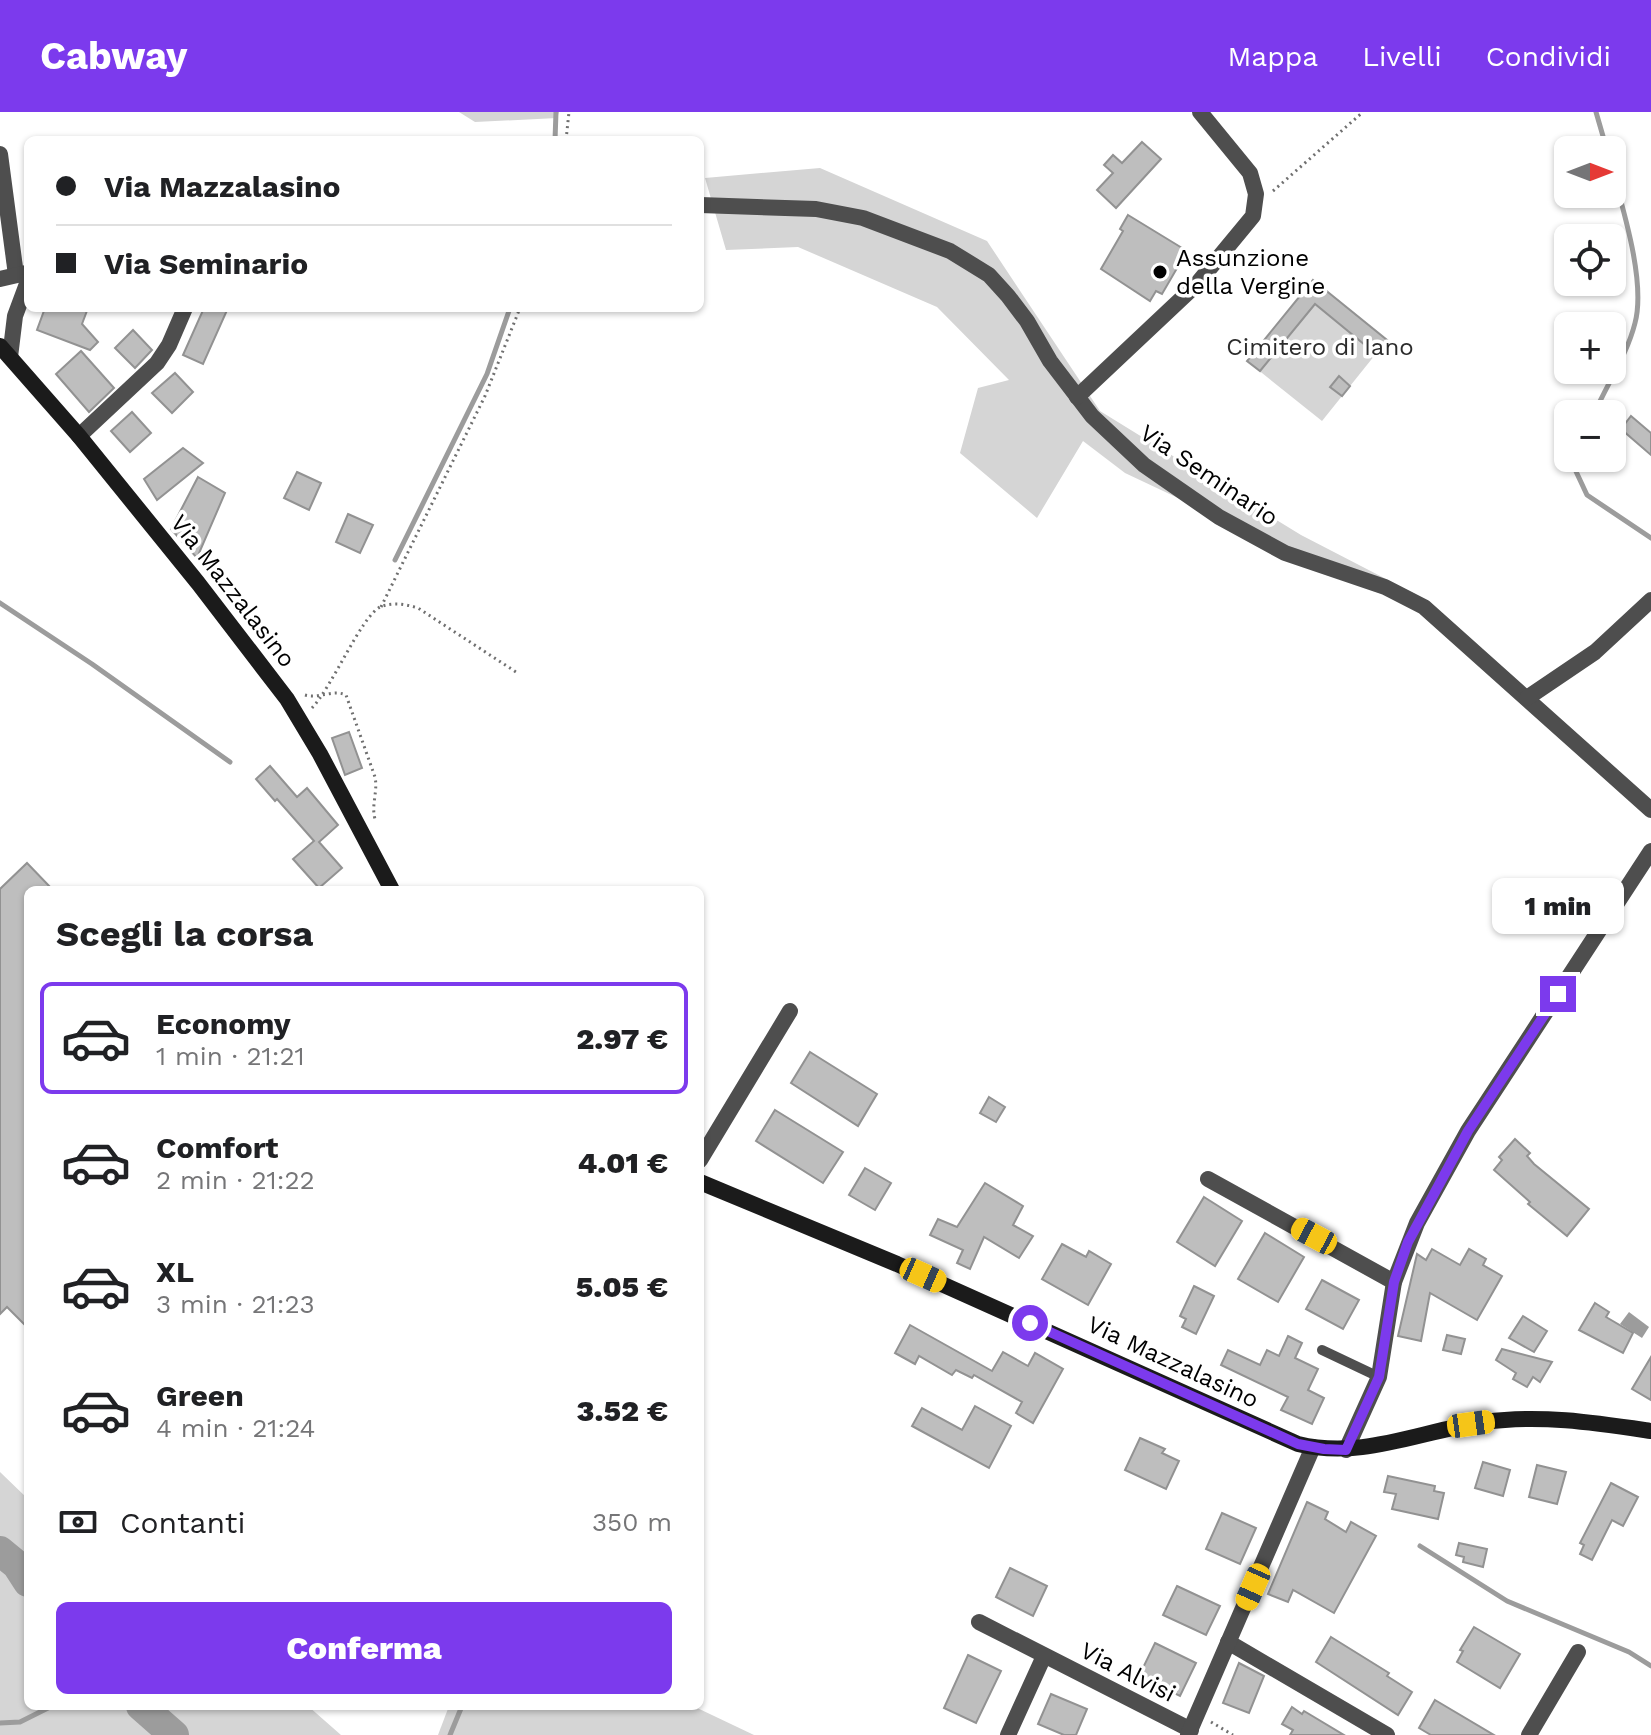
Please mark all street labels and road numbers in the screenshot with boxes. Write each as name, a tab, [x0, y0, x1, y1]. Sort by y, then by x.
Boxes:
street label: Via Seminario	[1135, 418, 1283, 532]
street label: Via Mazzalasino	[165, 509, 301, 673]
street label: Via Mazzalasino	[1083, 1310, 1263, 1414]
street label: Via Alvisi	[1076, 1636, 1180, 1708]

